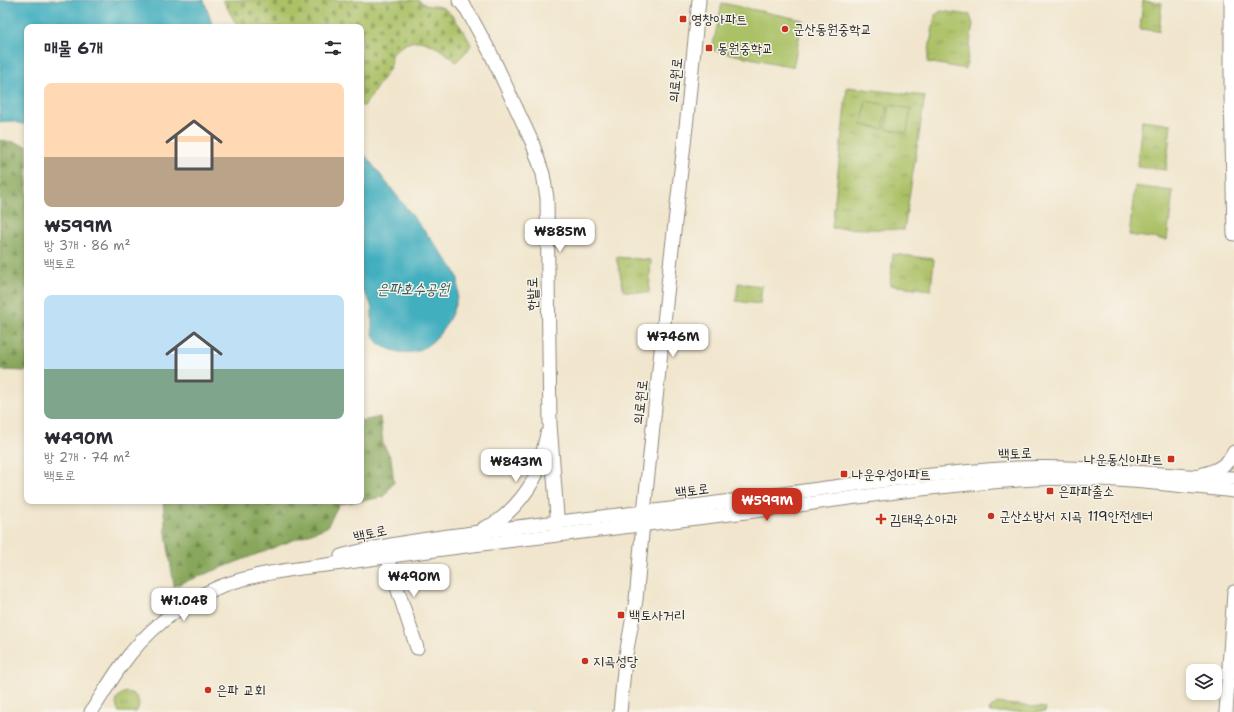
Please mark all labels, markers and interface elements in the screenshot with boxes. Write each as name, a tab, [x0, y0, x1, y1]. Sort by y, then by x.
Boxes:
place label: 영창아파트	[691, 10, 747, 28]
marker: 영창아파트	[678, 14, 688, 24]
place label: 군산동원중학교	[793, 20, 872, 38]
marker: 군산동원중학교	[780, 24, 790, 34]
text: 매물 6개	[44, 37, 103, 59]
icon: filters	[322, 37, 344, 59]
place label: 동원중학교	[717, 39, 773, 57]
marker: 동원중학교	[704, 43, 714, 53]
street label: 의료원로	[664, 57, 686, 103]
icon: home	[158, 109, 230, 181]
text: ₩599M	[44, 215, 112, 237]
pin: ₩885M	[532, 219, 588, 253]
text: ₩885M	[534, 223, 586, 240]
text: 방 3개 · 86 m²	[44, 237, 130, 254]
text: 백토로	[44, 255, 75, 272]
street label: 한밭로	[523, 277, 541, 311]
water label: 은파호수공원	[377, 279, 451, 299]
icon: home	[158, 321, 230, 393]
pin: ₩746M	[645, 324, 701, 358]
text: ₩746M	[647, 328, 699, 345]
street label: 의료원로	[629, 379, 651, 425]
text: ₩490M	[44, 427, 113, 449]
street label: 백토로	[998, 443, 1032, 463]
text: 방 2개 · 74 m²	[44, 449, 130, 466]
pin: ₩843M	[488, 449, 544, 483]
place label: 나운동신아파트	[1084, 450, 1163, 468]
text: ₩843M	[490, 453, 542, 470]
marker: 나운동신아파트	[1166, 454, 1176, 464]
place label: 나운우성아파트	[852, 465, 931, 483]
text: 백토로	[44, 467, 75, 484]
marker: 나운우성아파트	[839, 469, 849, 479]
street label: 백토로	[674, 479, 710, 501]
place label: 은파파출소	[1058, 482, 1114, 500]
marker: 은파파출소	[1045, 486, 1055, 496]
pin: ₩599M	[739, 488, 795, 522]
text: ₩599M	[741, 492, 793, 509]
place label: 군산소방서 지곡 119안전센터	[999, 507, 1153, 525]
place label: 김태욱소아과	[890, 510, 958, 528]
marker: 군산소방서 지곡 119안전센터	[986, 511, 996, 521]
marker: 김태욱소아과	[875, 513, 887, 525]
street label: 백토로	[352, 521, 388, 545]
pin: ₩490M	[386, 564, 442, 598]
text: ₩490M	[388, 568, 440, 585]
pin: ₩1.04B	[151, 588, 217, 622]
text: ₩1.04B	[160, 592, 208, 609]
place label: 백토사거리	[629, 606, 685, 624]
marker: 백토사거리	[616, 610, 626, 620]
place label: 지곡성당	[593, 652, 639, 670]
marker: 지곡성당	[580, 656, 590, 666]
map controls	[1186, 664, 1222, 700]
button: layers	[1186, 664, 1222, 700]
place label: 은파 교회	[216, 681, 266, 699]
marker: 은파 교회	[203, 685, 213, 695]

